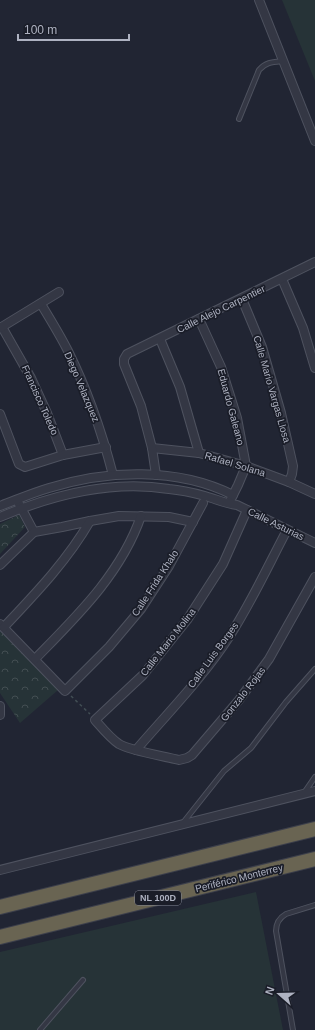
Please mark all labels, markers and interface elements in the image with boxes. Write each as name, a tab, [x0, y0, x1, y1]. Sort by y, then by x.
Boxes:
scale bar	[18, 16, 129, 42]
text: 100 m	[24, 23, 57, 37]
street label: Calle Alejo Carpentier	[175, 283, 267, 335]
street label: Calle Mario Vargas Llosa	[251, 334, 293, 444]
street label: Diego Velazquez	[62, 350, 102, 424]
street label: Francisco Toledo	[20, 363, 61, 437]
street label: Eduardo Galeano	[216, 368, 247, 447]
street label: Rafael Solana	[203, 450, 267, 479]
street label: Calle Asturias	[246, 506, 306, 542]
street label: Calle Frida Khalo	[129, 547, 181, 618]
street label: Calle Mario Molina	[138, 606, 198, 678]
street label: Calle Luis Borges	[186, 620, 240, 690]
street label: Gonzalo Rojas	[218, 665, 268, 723]
street label: Periférico Monterrey	[194, 862, 284, 894]
road number: NL 100D	[135, 891, 181, 905]
north arrow	[259, 974, 299, 1014]
text: N	[263, 985, 277, 996]

